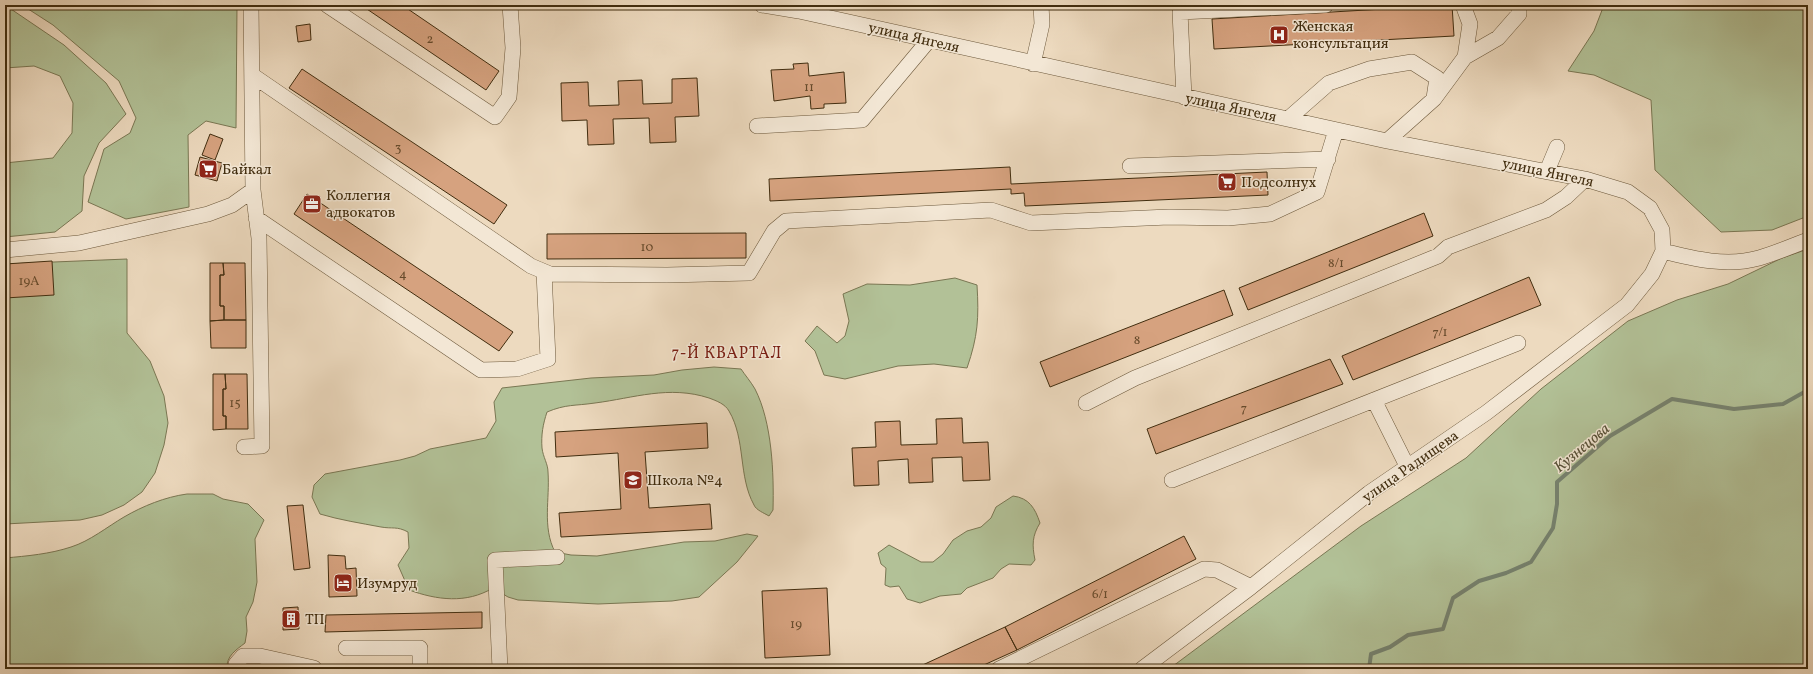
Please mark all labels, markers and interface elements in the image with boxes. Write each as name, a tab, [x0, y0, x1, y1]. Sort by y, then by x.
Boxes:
place label: Женская консультация	[1293, 17, 1389, 55]
street label: улица Янгеля	[866, 18, 962, 59]
hospital icon: Женская консультация	[1268, 24, 1290, 46]
house number: 2	[427, 31, 434, 49]
house number: 11	[804, 79, 814, 97]
street label: улица Янгеля	[1183, 89, 1279, 128]
house number: 3	[395, 140, 402, 158]
street label: улица Янгеля	[1500, 154, 1596, 193]
supermarket icon: Байкал	[197, 158, 219, 180]
place label: Байкал	[222, 160, 272, 181]
supermarket icon: Подсолнух	[1216, 171, 1238, 193]
place label: Подсолнух	[1241, 173, 1317, 194]
place label: Коллегия адвокатов	[326, 186, 395, 224]
office icon: Коллегия адвокатов	[301, 193, 323, 215]
house number: 10	[641, 239, 654, 257]
house number: 8/1	[1328, 255, 1344, 273]
house number: 4	[399, 266, 407, 284]
house number: 19А	[19, 273, 39, 291]
house number: 7/1	[1432, 324, 1448, 342]
house number: 8	[1134, 332, 1140, 350]
district label: 7-Й КВАРТАЛ	[672, 343, 782, 365]
house number: 15	[229, 395, 241, 413]
house number: 7	[1241, 400, 1247, 418]
water label: Кузнецова	[1550, 418, 1615, 478]
street label: улица Радищева	[1358, 426, 1463, 508]
school or university icon: Школа №4	[622, 469, 644, 491]
place label: Школа №4	[647, 471, 723, 492]
hotel icon: Изумруд	[332, 572, 354, 594]
place label: Изумруд	[357, 574, 418, 595]
house number: 6/1	[1092, 586, 1108, 604]
building icon: ТП	[280, 608, 302, 630]
place label: ТП	[305, 610, 325, 631]
house number: 19	[790, 616, 802, 634]

